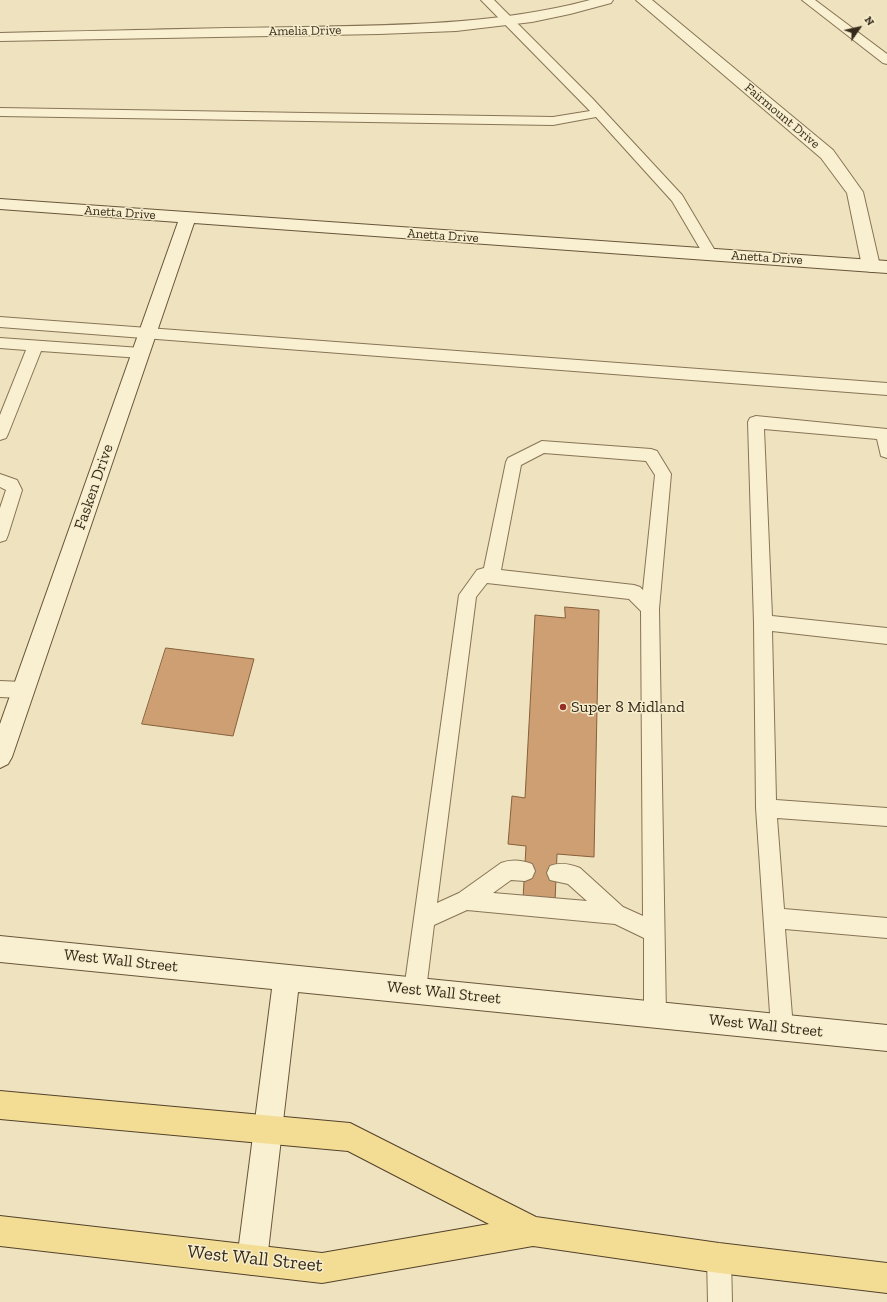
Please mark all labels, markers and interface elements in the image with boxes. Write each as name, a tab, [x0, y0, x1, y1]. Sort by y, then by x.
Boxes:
north arrow	[839, 8, 879, 48]
text: N	[862, 14, 877, 28]
street label: Amelia Drive	[269, 23, 341, 39]
street label: Fairmount Drive	[741, 80, 823, 152]
street label: Anetta Drive	[84, 203, 156, 223]
street label: Anetta Drive	[407, 226, 479, 246]
street label: Anetta Drive	[731, 248, 803, 268]
street label: Fasken Drive	[70, 442, 118, 532]
place label: Super 8 Midland	[571, 697, 685, 717]
marker: Super 8 Midland	[558, 702, 568, 712]
street label: West Wall Street	[63, 945, 179, 977]
street label: West Wall Street	[386, 977, 502, 1009]
street label: West Wall Street	[708, 1010, 824, 1042]
street label: West Wall Street	[186, 1241, 324, 1277]

